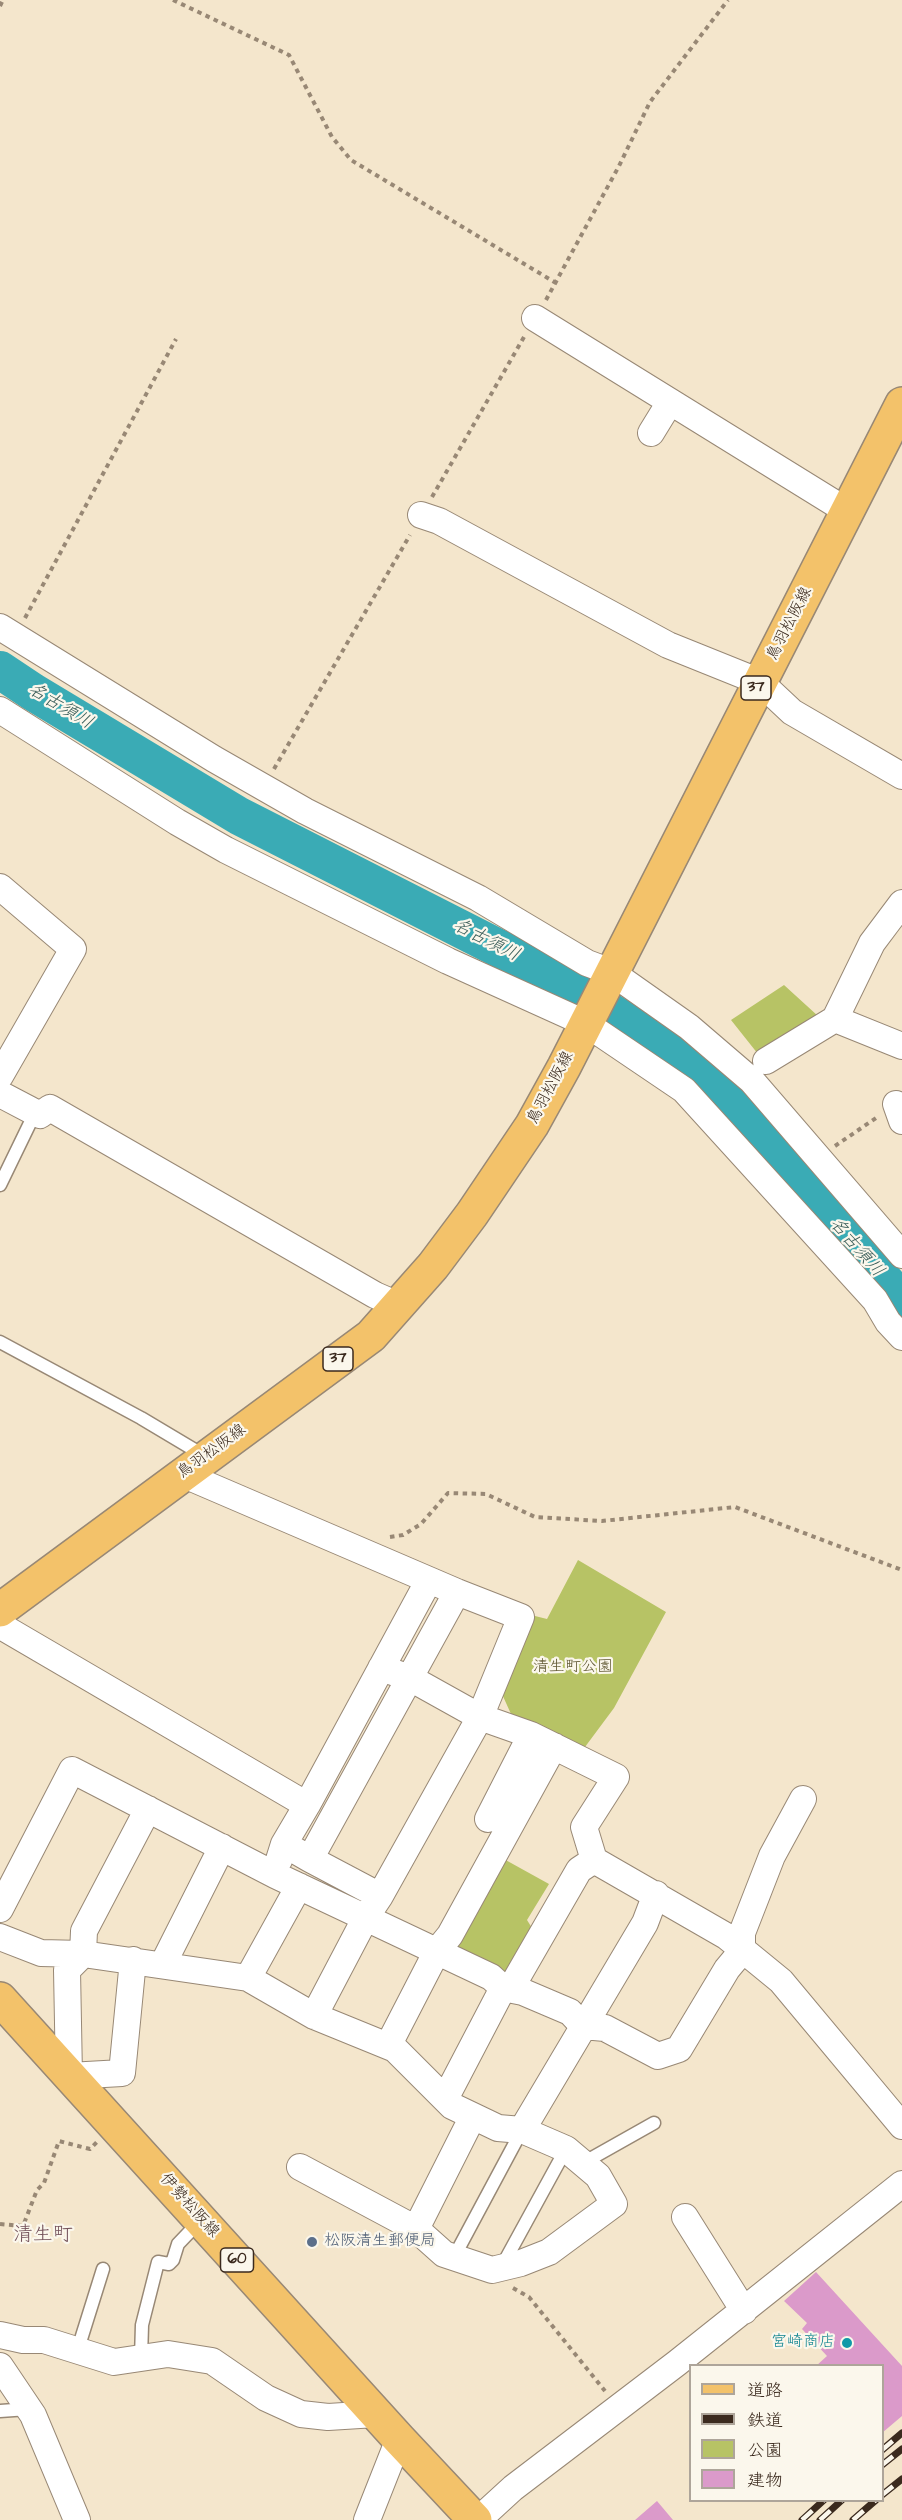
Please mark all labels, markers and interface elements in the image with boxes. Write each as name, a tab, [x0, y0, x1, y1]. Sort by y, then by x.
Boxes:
street label: 鳥羽松阪線	[763, 584, 817, 664]
road number: 37	[741, 676, 771, 700]
water label: 名古須川	[24, 679, 96, 735]
water label: 名古須川	[449, 915, 523, 967]
street label: 鳥羽松阪線	[524, 1048, 578, 1128]
water label: 名古須川	[824, 1214, 888, 1282]
road number: 37	[323, 1347, 353, 1371]
street label: 鳥羽松阪線	[174, 1421, 250, 1483]
park label: 清生町公園	[533, 1658, 613, 1678]
street label: 伊勢松阪線	[155, 2170, 223, 2242]
district label: 清生町	[13, 2224, 73, 2248]
place label: 松阪清生郵便局	[324, 2232, 436, 2252]
marker: 松阪清生郵便局	[305, 2235, 319, 2249]
road number: 60	[220, 2248, 254, 2272]
place label: 宮崎商店	[771, 2333, 835, 2353]
marker: 宮崎商店	[840, 2336, 854, 2350]
legend	[689, 2364, 884, 2502]
text: 道路	[747, 2378, 783, 2403]
text: 鉄道	[747, 2408, 783, 2433]
text: 公園	[747, 2438, 783, 2463]
text: 建物	[747, 2468, 783, 2493]

